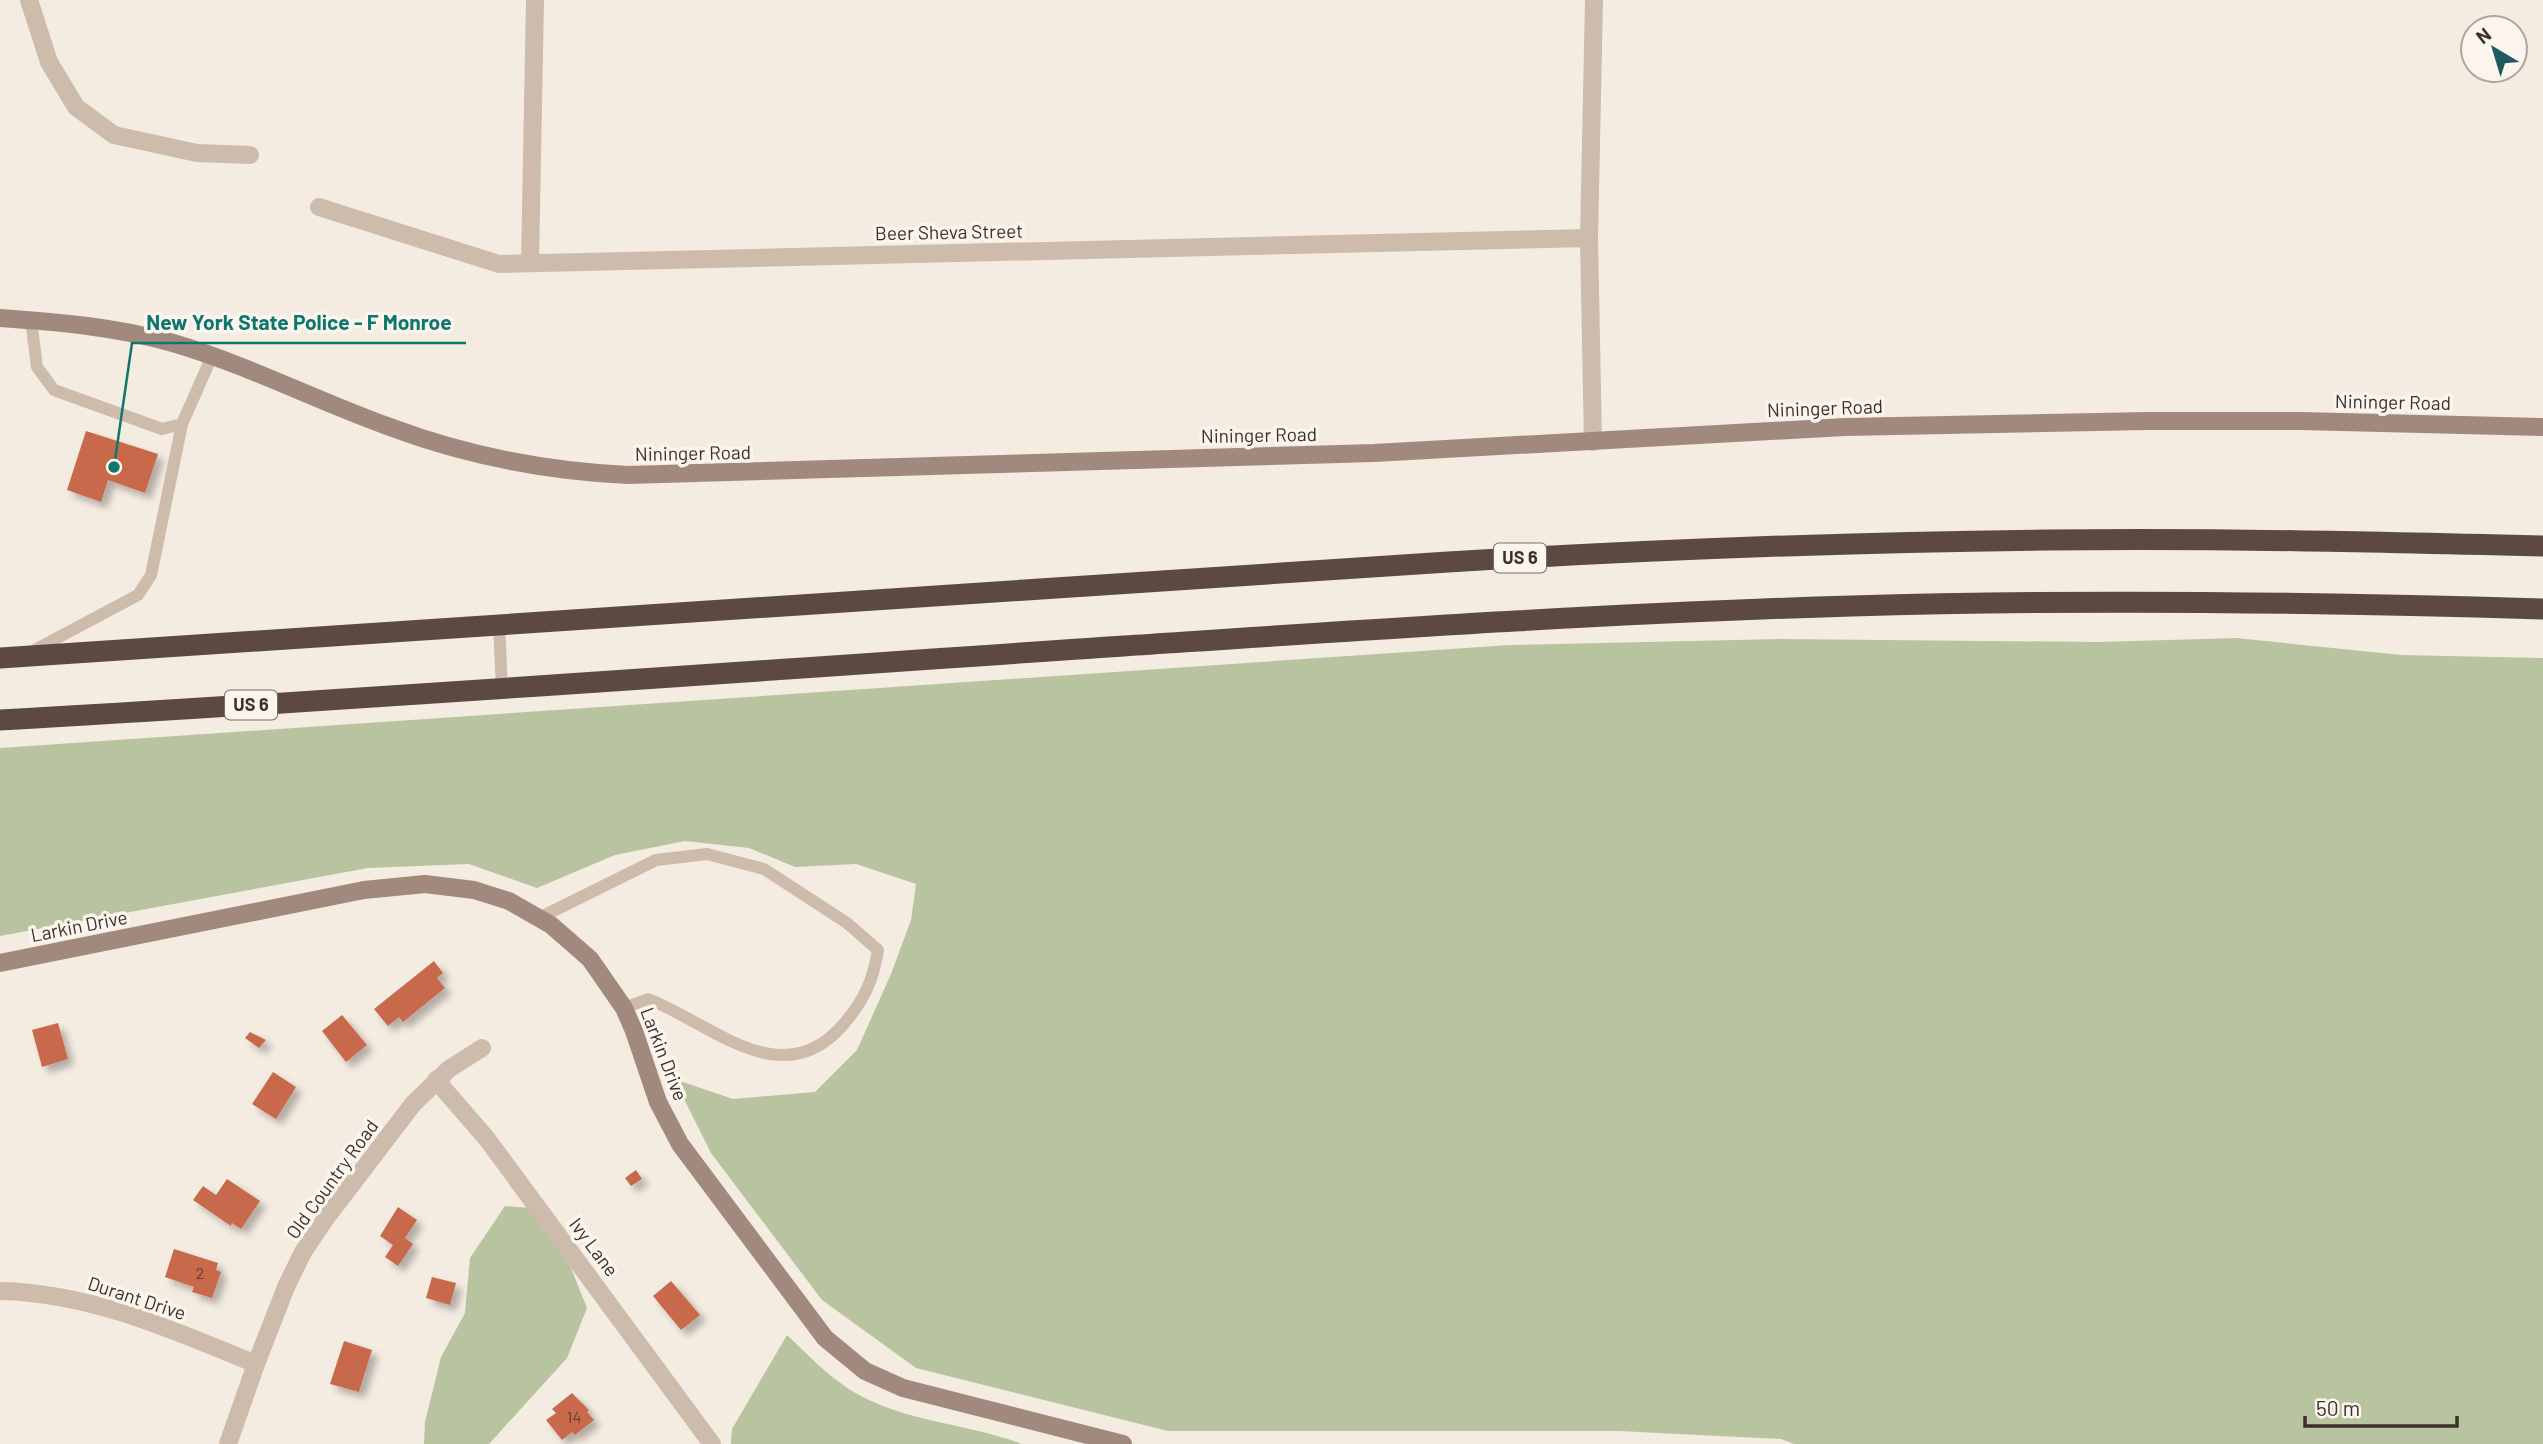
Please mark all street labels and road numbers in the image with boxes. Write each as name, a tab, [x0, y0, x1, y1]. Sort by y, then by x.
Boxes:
street label: Beer Sheva Street	[875, 219, 1023, 244]
street label: Nininger Road	[2335, 389, 2451, 414]
street label: Nininger Road	[1767, 394, 1883, 421]
street label: Nininger Road	[1201, 422, 1317, 447]
street label: Nininger Road	[635, 440, 751, 465]
road number: US 6	[1494, 544, 1546, 572]
road number: US 6	[225, 690, 277, 720]
street label: Larkin Drive	[29, 905, 129, 946]
street label: Larkin Drive	[636, 1004, 693, 1104]
street label: Old Country Road	[281, 1115, 383, 1243]
street label: Ivy Lane	[565, 1213, 624, 1280]
street label: Durant Drive	[85, 1271, 189, 1324]

